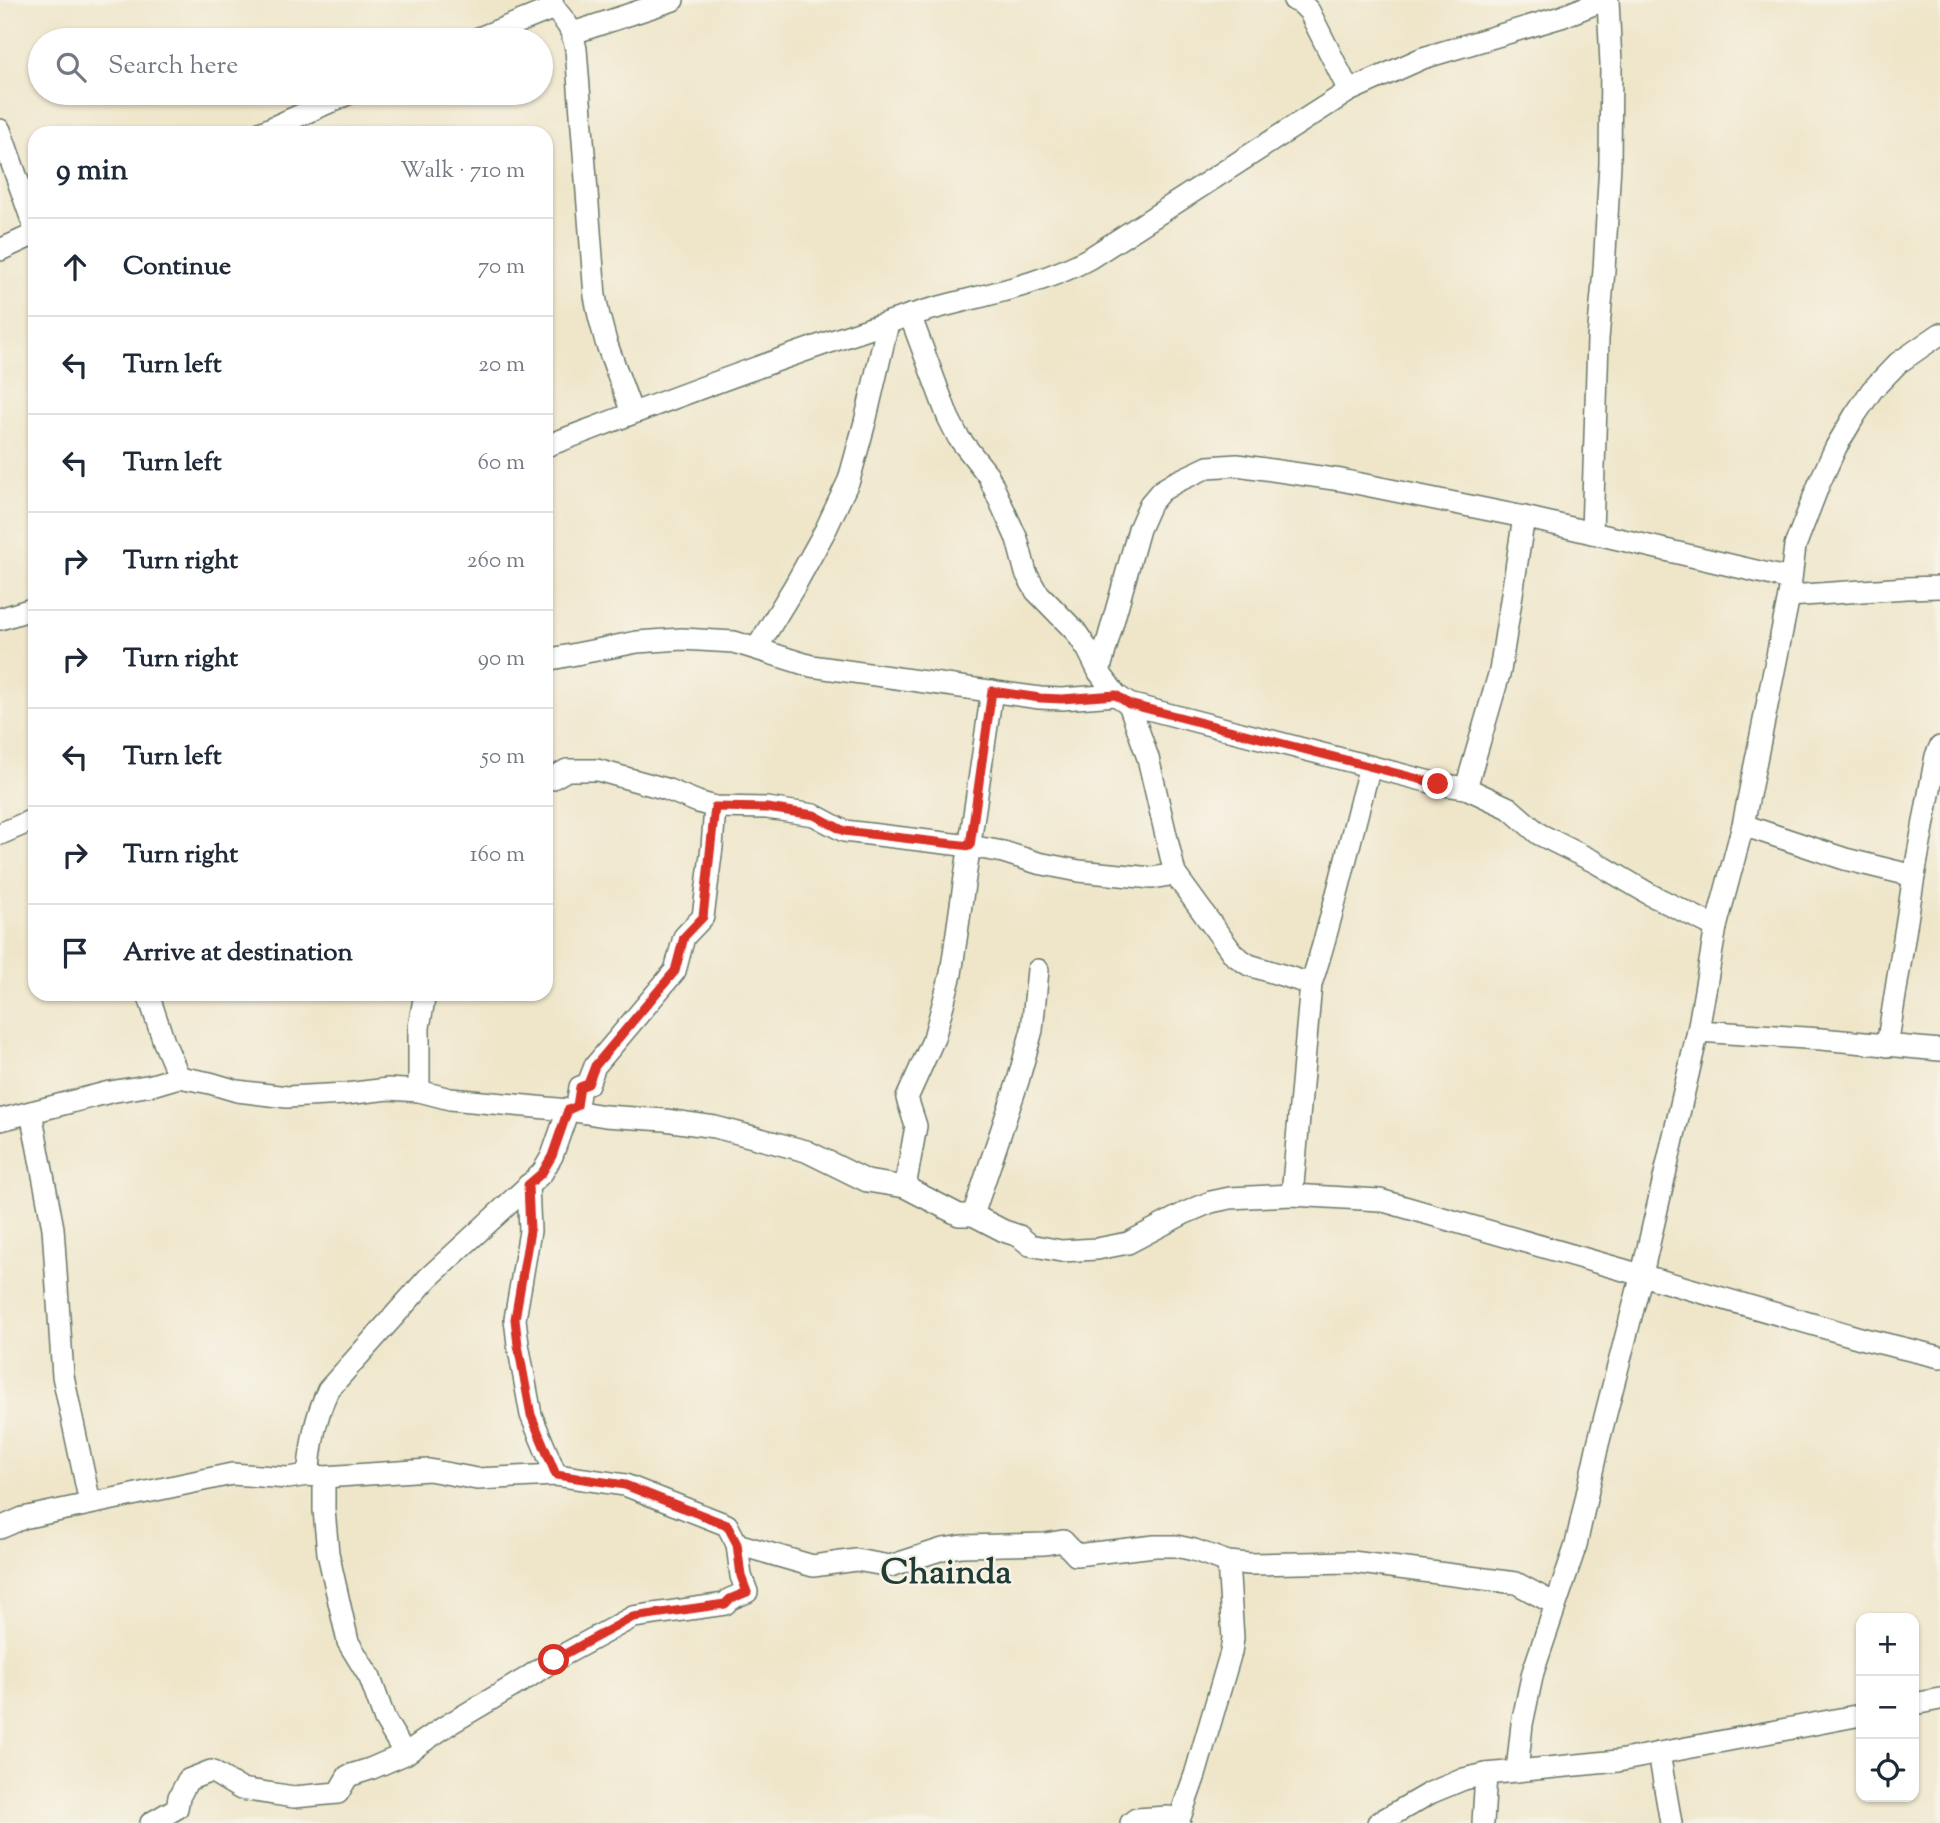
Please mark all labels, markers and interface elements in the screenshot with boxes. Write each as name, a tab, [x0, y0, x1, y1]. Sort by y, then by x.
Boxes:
search box	[28, 28, 553, 105]
icon: search	[52, 48, 90, 86]
text: Search here	[108, 48, 238, 85]
text: 9 min	[56, 150, 128, 193]
text: Walk · 710 m	[400, 155, 525, 188]
icon: ahead	[56, 248, 94, 286]
text: Continue	[123, 249, 231, 286]
text: 70 m	[478, 251, 525, 284]
icon: left	[56, 346, 94, 384]
text: Turn left	[123, 347, 222, 384]
text: 20 m	[478, 349, 525, 382]
icon: left	[56, 444, 94, 482]
text: Turn left	[123, 445, 222, 482]
text: 60 m	[477, 447, 525, 480]
icon: right	[56, 542, 94, 580]
text: Turn right	[123, 543, 238, 580]
text: 260 m	[467, 545, 525, 578]
icon: right	[56, 640, 94, 678]
text: Turn right	[123, 641, 238, 678]
text: 90 m	[478, 643, 525, 676]
icon: left	[56, 738, 94, 776]
text: Turn left	[123, 739, 222, 776]
text: 50 m	[481, 741, 525, 774]
route end	[1422, 768, 1453, 799]
icon: right	[56, 836, 94, 874]
text: Turn right	[123, 837, 238, 874]
text: 160 m	[470, 839, 525, 872]
icon: arrive	[56, 934, 94, 972]
text: Arrive at destination	[123, 935, 353, 972]
district label: Chainda	[880, 1549, 1012, 1600]
map controls	[1856, 1613, 1919, 1802]
button: +	[1856, 1613, 1919, 1676]
route start	[538, 1644, 569, 1675]
button: −	[1856, 1676, 1919, 1739]
button: locate	[1856, 1739, 1919, 1802]

